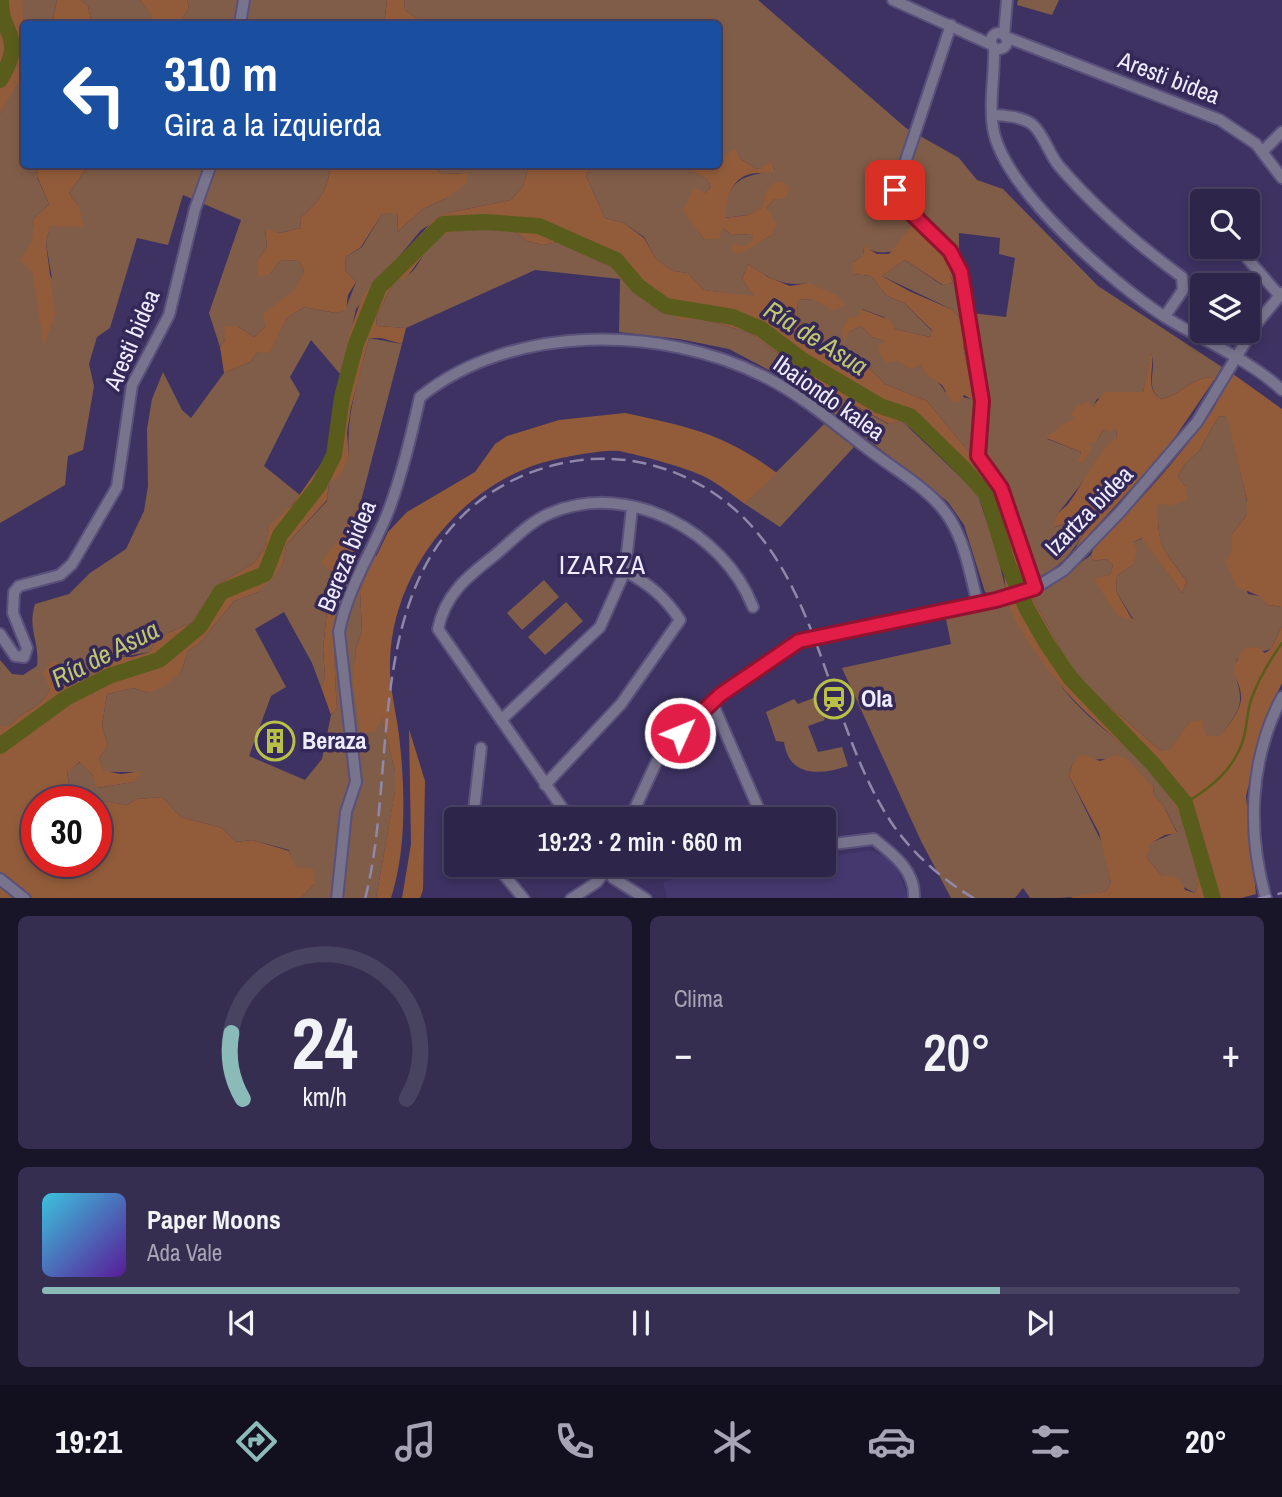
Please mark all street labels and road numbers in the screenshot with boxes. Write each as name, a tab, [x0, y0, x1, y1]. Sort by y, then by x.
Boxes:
street label: Aresti bidea	[1113, 43, 1225, 111]
street label: Aresti bidea	[95, 284, 167, 396]
street label: Ibaiondo kalea	[768, 347, 892, 447]
street label: Izartza bidea	[1037, 458, 1139, 562]
street label: Bereza bidea	[309, 495, 383, 616]

